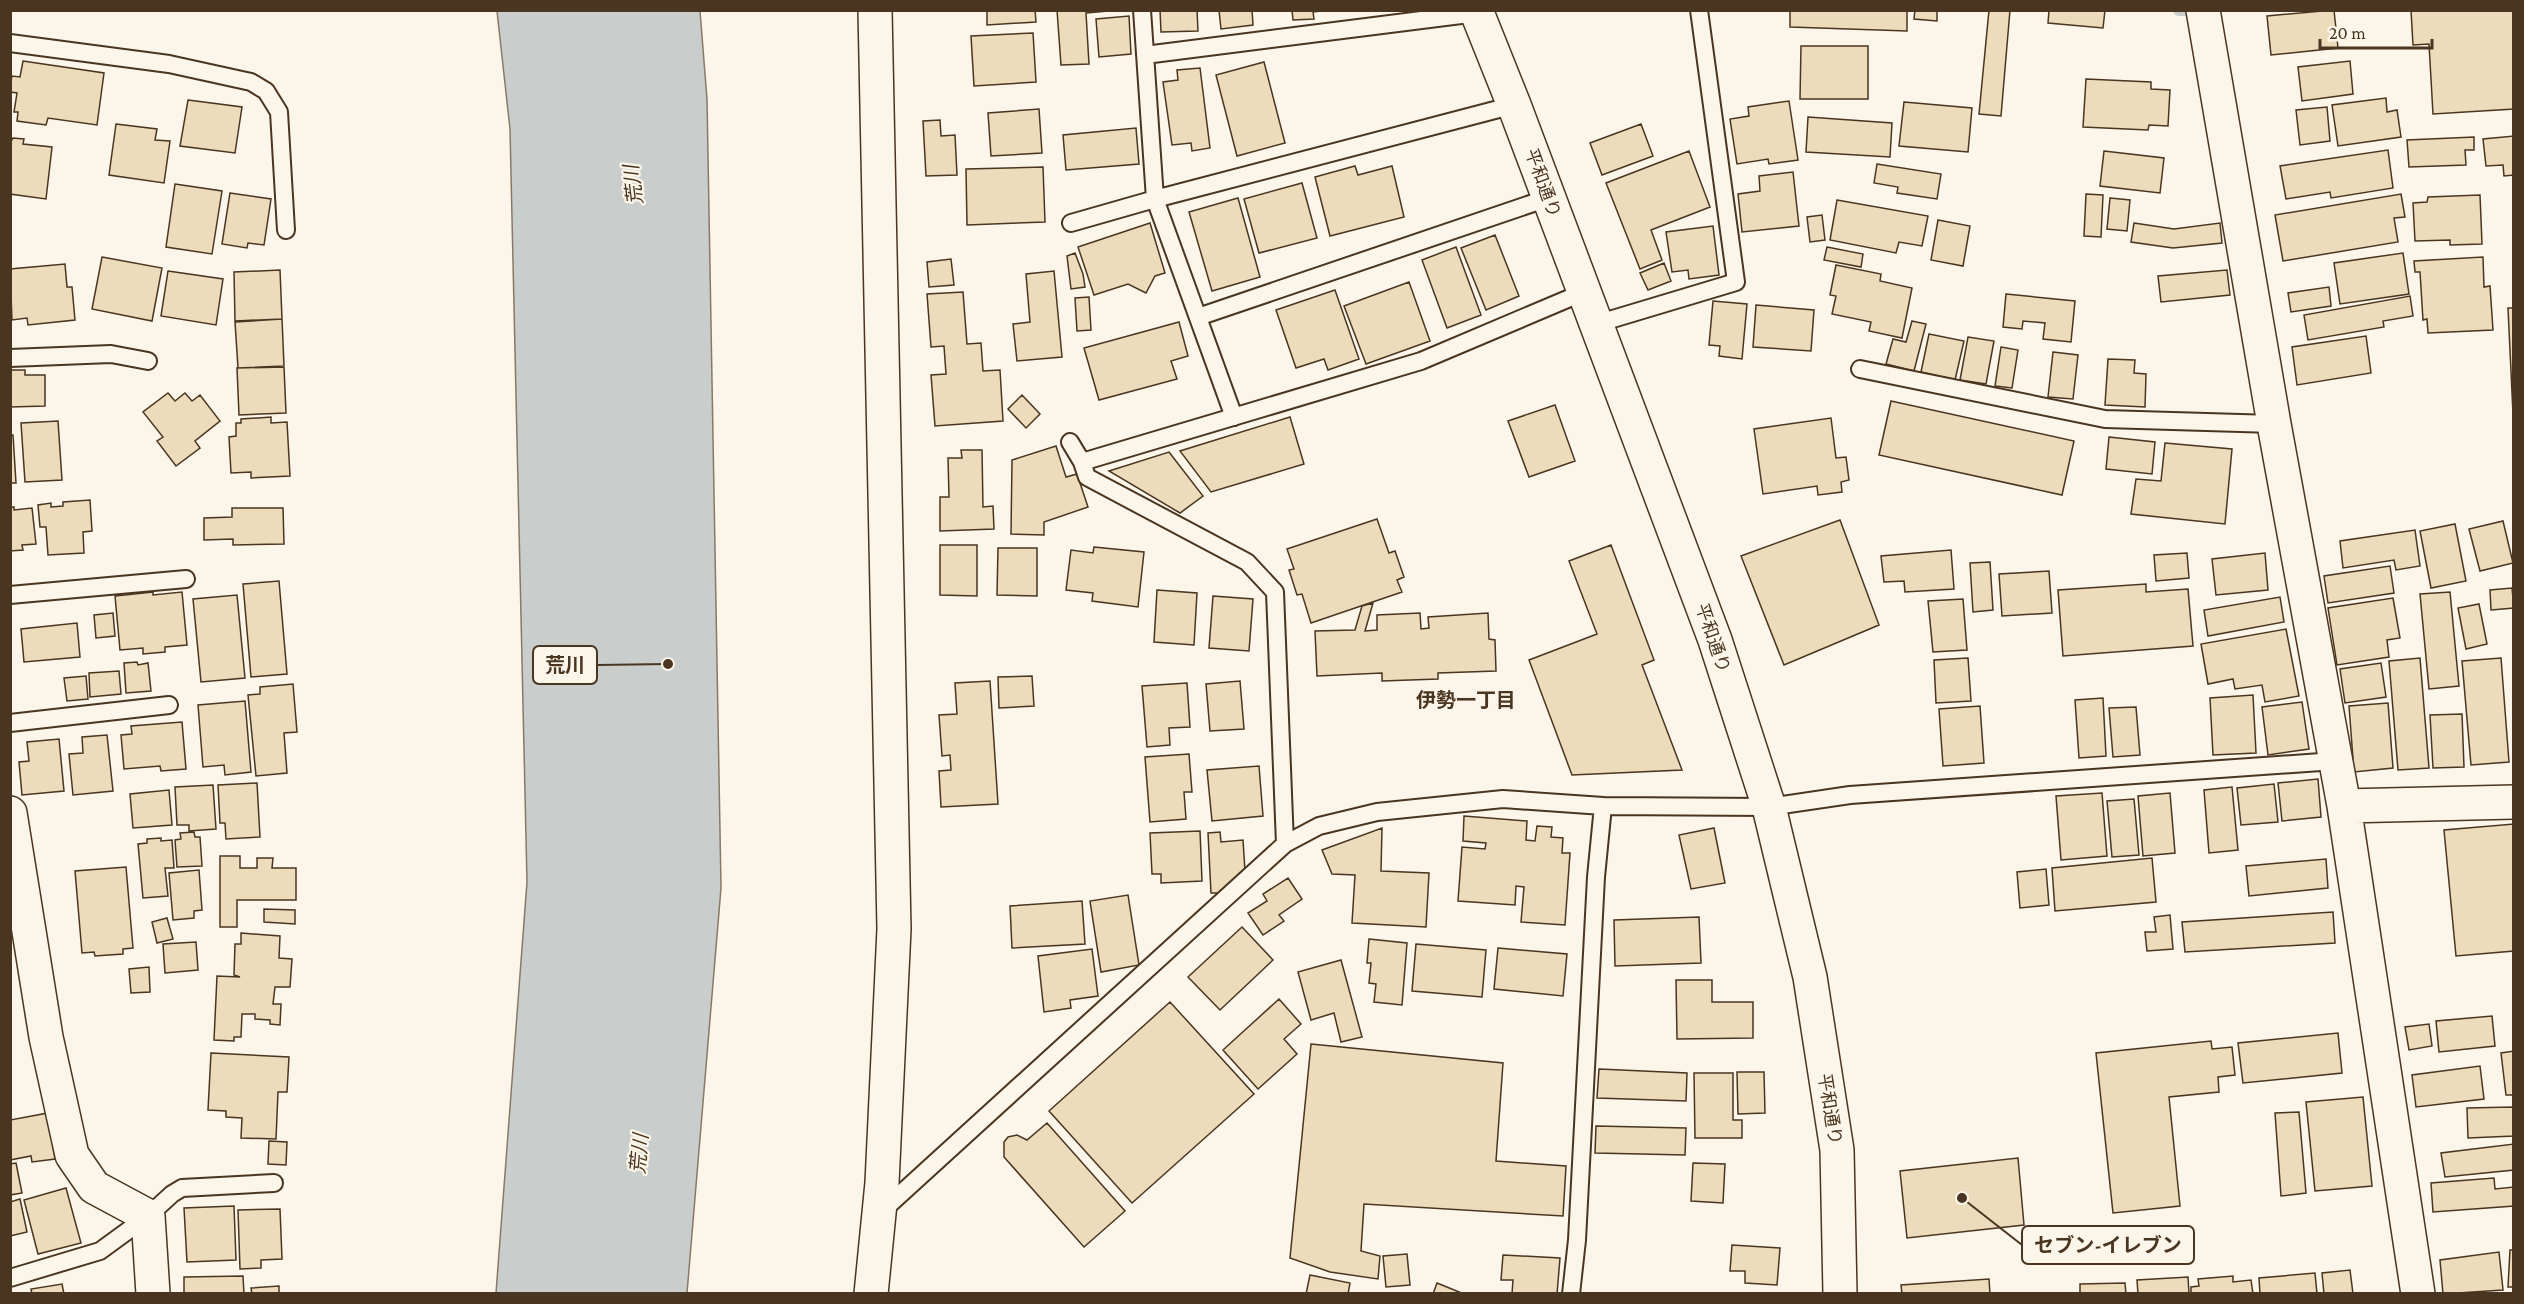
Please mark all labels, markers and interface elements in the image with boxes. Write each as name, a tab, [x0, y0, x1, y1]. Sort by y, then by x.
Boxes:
scale bar	[2320, 12, 2432, 50]
text: 20 m	[2329, 23, 2366, 43]
street label: 平和通り	[1521, 146, 1565, 220]
water label: 荒川	[619, 162, 646, 206]
street label: 平和通り	[1692, 601, 1734, 675]
callout: 荒川	[533, 646, 597, 684]
text: 荒川	[545, 654, 585, 676]
district label: 伊勢一丁目	[1416, 689, 1516, 711]
street label: 平和通り	[1814, 1072, 1846, 1146]
water label: 荒川	[626, 1131, 652, 1175]
callout: セブン-イレブン	[2022, 1226, 2194, 1264]
text: セブン-イレブン	[2034, 1234, 2182, 1256]

